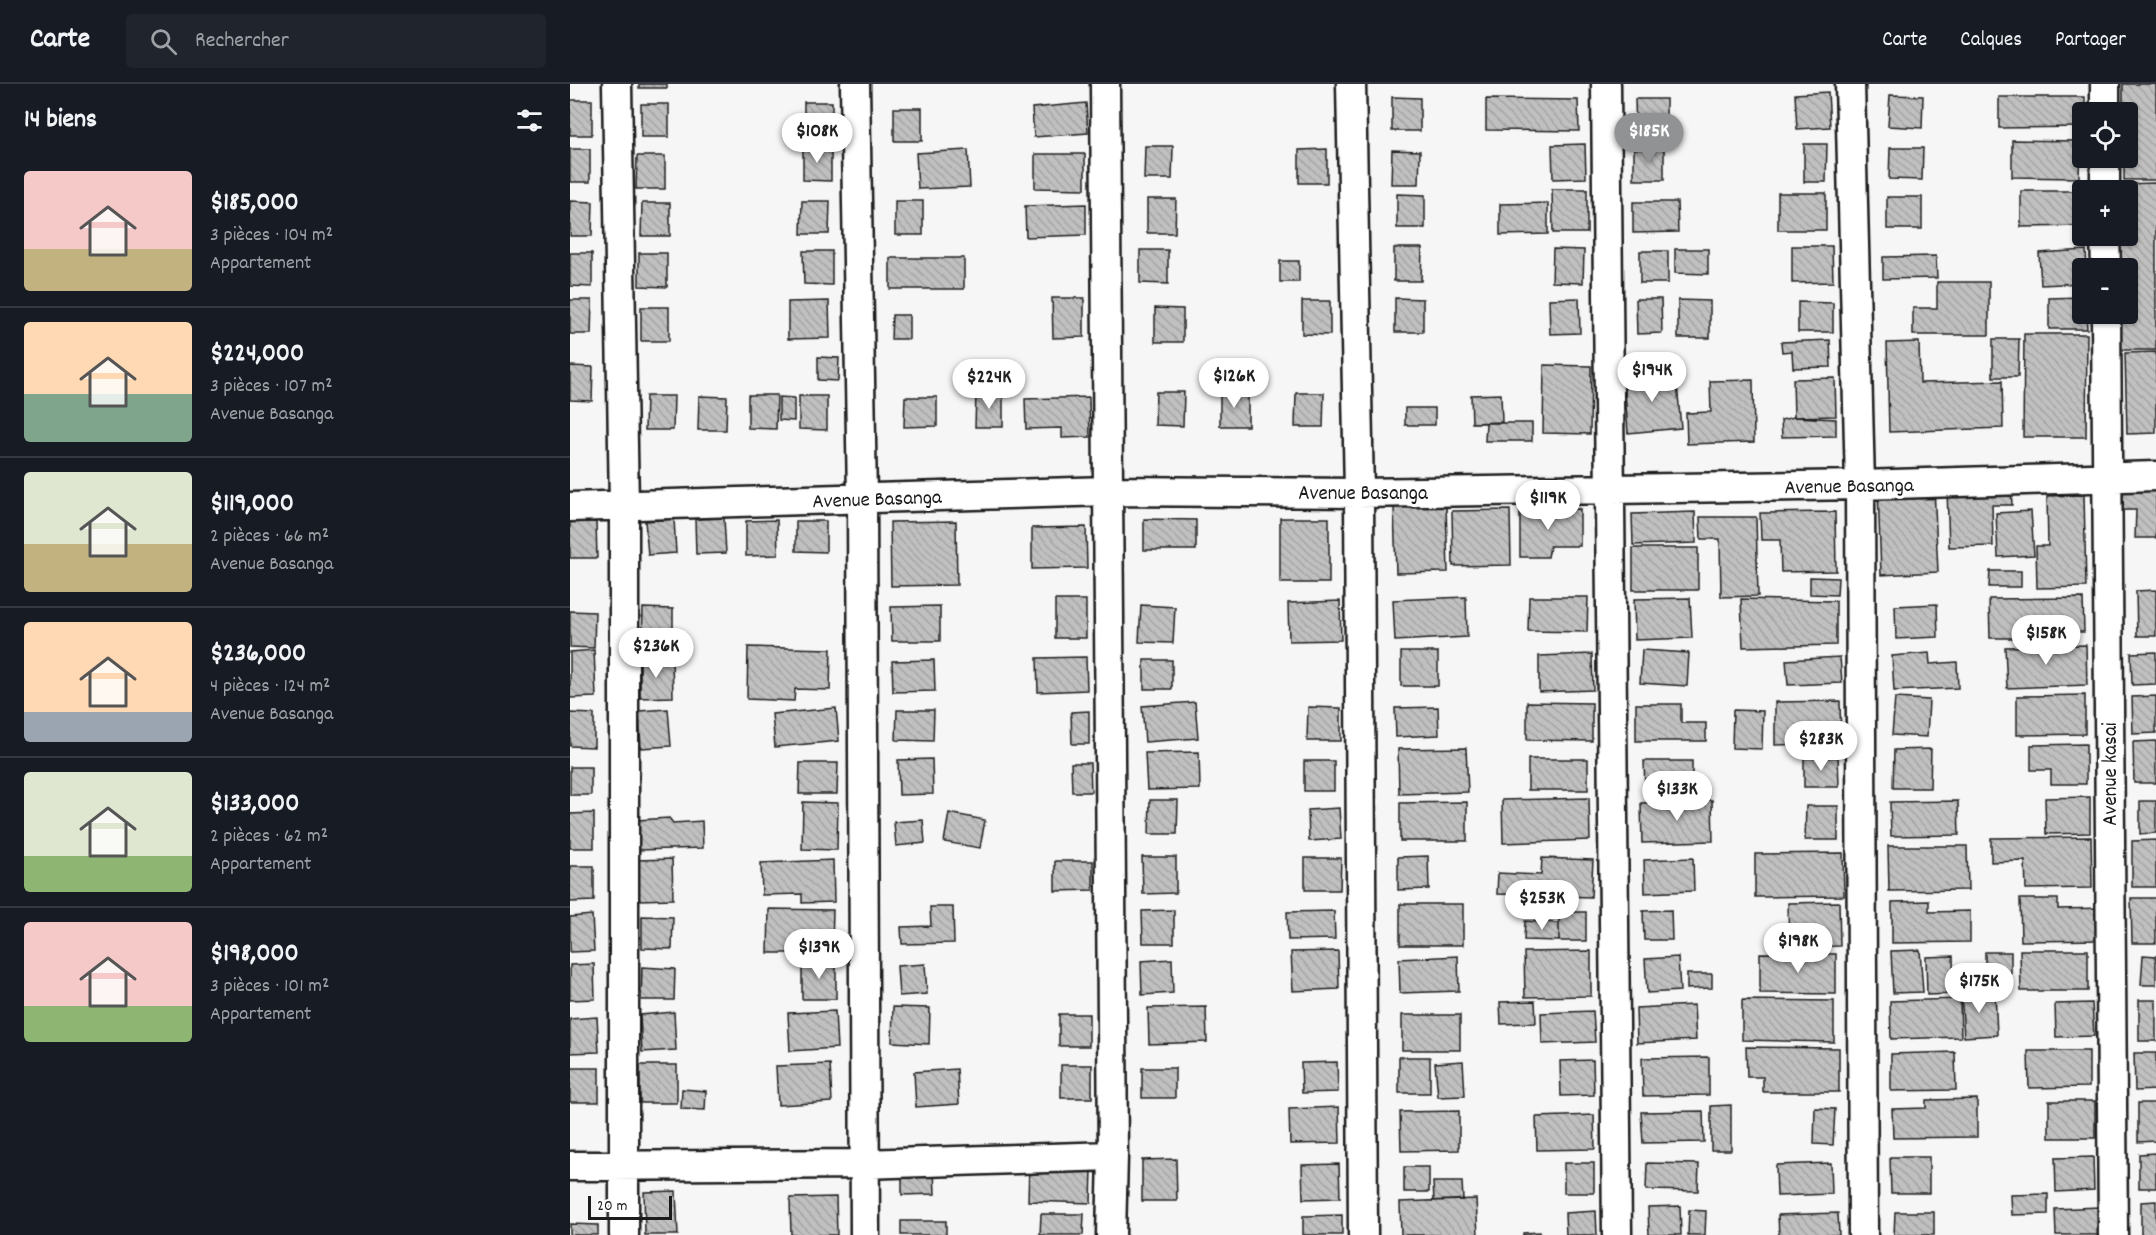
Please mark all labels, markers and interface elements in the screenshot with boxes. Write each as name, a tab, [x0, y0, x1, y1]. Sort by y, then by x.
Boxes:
search box	[126, 14, 546, 68]
text: Carte	[30, 21, 90, 61]
icon: search	[147, 25, 180, 58]
text: Rechercher	[195, 26, 289, 57]
text: Carte	[1882, 26, 1927, 56]
text: Calques	[1960, 26, 2022, 56]
text: Partager	[2055, 26, 2126, 56]
text: 14 biens	[24, 102, 97, 139]
map controls	[2072, 102, 2138, 324]
button: locate	[2072, 102, 2138, 168]
icon: filters	[513, 104, 546, 137]
pin: $108K	[775, 113, 859, 164]
pin: $185K	[1607, 113, 1691, 164]
text: $108K	[796, 118, 838, 146]
text: $185K	[1628, 118, 1670, 146]
button: +	[2072, 180, 2138, 246]
text: $185,000	[210, 185, 299, 222]
icon: home	[72, 195, 144, 267]
text: 3 pièces · 104 m²	[210, 222, 333, 250]
text: Appartement	[210, 250, 312, 278]
button: −	[2072, 258, 2138, 324]
text: $224,000	[210, 336, 304, 373]
icon: home	[72, 346, 144, 418]
pin: $194K	[1610, 352, 1694, 403]
text: $194K	[1631, 357, 1673, 385]
pin: $126K	[1192, 358, 1276, 409]
pin: $224K	[947, 359, 1031, 410]
text: $126K	[1213, 363, 1255, 391]
text: $224K	[966, 364, 1012, 392]
text: 3 pièces · 107 m²	[210, 373, 333, 401]
text: Avenue Basanga	[210, 401, 333, 429]
street label: Avenue Basanga	[1784, 472, 1915, 504]
street label: Avenue Basanga	[1298, 480, 1429, 510]
pin: $119K	[1506, 480, 1590, 531]
street label: Avenue Basanga	[812, 484, 943, 518]
text: $119K	[1529, 485, 1567, 513]
text: $119,000	[210, 486, 294, 523]
icon: home	[72, 496, 144, 568]
text: 2 pièces · 66 m²	[210, 523, 329, 551]
text: Avenue Basanga	[210, 551, 333, 579]
pin: $158K	[2004, 615, 2088, 666]
text: $158K	[2025, 620, 2067, 648]
pin: $236K	[614, 628, 698, 679]
text: $236K	[633, 633, 679, 661]
text: $236,000	[210, 636, 306, 673]
icon: home	[72, 646, 144, 718]
text: 4 pièces · 124 m²	[210, 673, 330, 701]
text: Avenue Basanga	[210, 701, 333, 729]
pin: $283K	[1779, 721, 1863, 772]
street label: Avenue kasai	[2097, 722, 2127, 826]
text: $283K	[1798, 726, 1844, 754]
pin: $133K	[1635, 771, 1719, 822]
text: $133K	[1656, 776, 1698, 804]
text: $133,000	[210, 786, 299, 823]
icon: home	[72, 796, 144, 868]
text: 2 pièces · 62 m²	[210, 823, 328, 851]
text: Appartement	[210, 851, 312, 879]
pin: $253K	[1500, 880, 1584, 931]
text: $253K	[1519, 885, 1565, 913]
pin: $198K	[1756, 923, 1840, 974]
text: $198K	[1778, 928, 1818, 956]
pin: $139K	[777, 929, 861, 980]
text: $139K	[798, 934, 840, 962]
text: $198,000	[210, 936, 299, 973]
icon: home	[72, 946, 144, 1018]
pin: $175K	[1937, 963, 2021, 1014]
text: $175K	[1959, 968, 1999, 996]
text: 3 pièces · 101 m²	[210, 973, 329, 1001]
text: Appartement	[210, 1001, 312, 1029]
scale bar	[588, 1193, 672, 1220]
text: 20 m	[597, 1195, 627, 1218]

